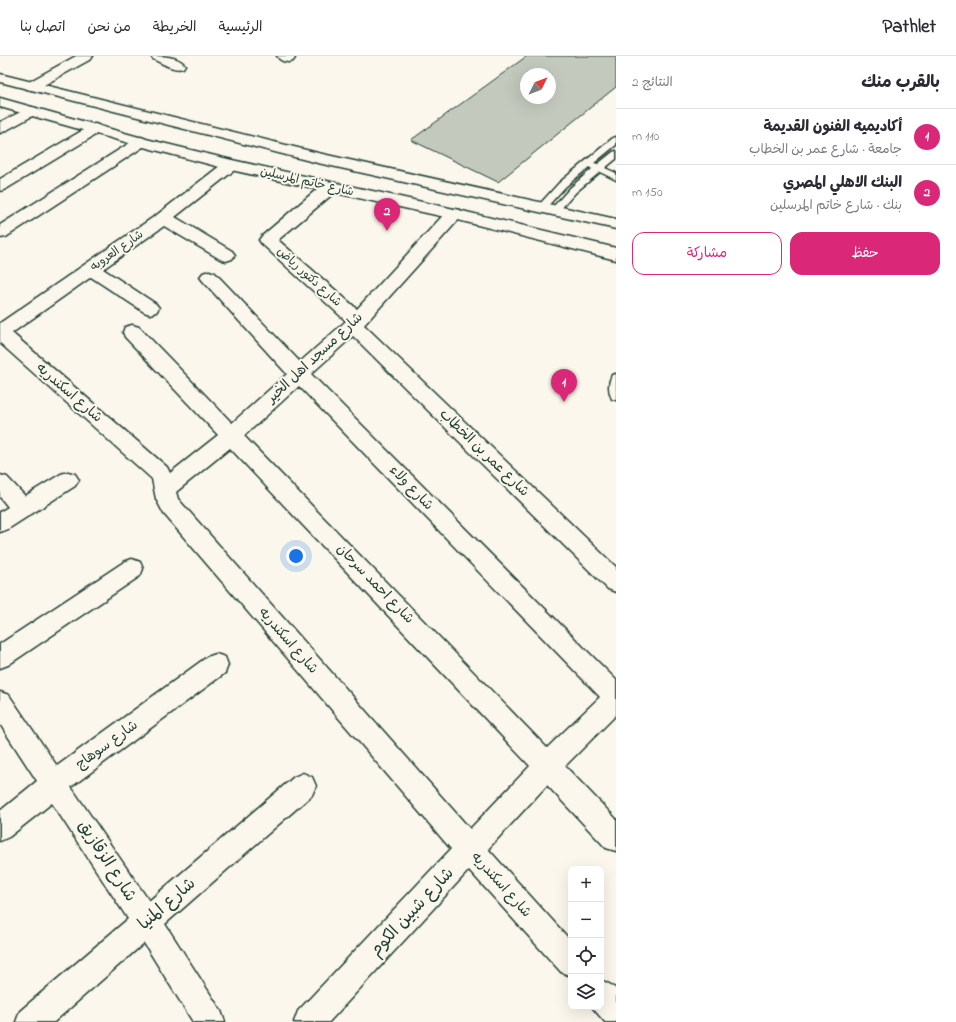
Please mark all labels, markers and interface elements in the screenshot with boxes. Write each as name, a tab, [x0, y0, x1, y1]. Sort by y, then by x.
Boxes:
text: Pathlet	[882, 14, 936, 41]
text: اتصل بنا	[20, 17, 65, 38]
text: من نحن	[87, 17, 131, 38]
text: الخريطة	[153, 17, 197, 38]
text: الرئيسية	[219, 17, 263, 38]
north arrow	[520, 68, 556, 104]
text: بالقرب منك	[861, 70, 940, 95]
text: النتائج: 2	[632, 73, 673, 92]
text: أكاديميه الفنون القديمة	[763, 116, 902, 138]
text: 110 m	[632, 127, 659, 146]
text: 1	[925, 127, 929, 146]
text: جامعة · شارع عمر بن الخطاب	[749, 140, 902, 159]
street label: شارع خاتم المرسلين	[258, 162, 356, 202]
text: البنك الاهلي المصري	[783, 172, 902, 194]
text: 150 m	[632, 183, 663, 202]
text: 2	[924, 183, 930, 202]
text: بنك · شارع خاتم المرسلين	[770, 196, 902, 215]
pin: 2	[374, 198, 400, 231]
street label: شارع العروبه	[87, 226, 147, 276]
button: مشاركة	[632, 232, 782, 275]
button: حفظ	[790, 232, 940, 275]
street label: شارع دكتور رياض	[273, 243, 345, 311]
street label: شارع مسجد اهل الخير	[261, 308, 368, 409]
street label: شارع اسكندريه	[31, 358, 107, 428]
pin: 1	[551, 369, 577, 402]
street label: شارع عمر بن الخطاب	[434, 404, 534, 502]
street label: شارع ولاء	[384, 461, 438, 515]
street label: شارع احمد سرحان	[331, 539, 419, 629]
your location	[286, 546, 306, 566]
street label: شارع اسكندريه	[253, 603, 323, 679]
street label: شارع سوهاج	[71, 715, 143, 775]
street label: شارع الزقازيق	[71, 815, 143, 907]
street label: شارع اسكندريه	[466, 848, 536, 922]
street label: شارع شبين الكوم	[364, 862, 460, 962]
map controls	[568, 866, 604, 1010]
button: +	[568, 866, 604, 902]
street label: شارع المنيا	[133, 872, 201, 936]
button: −	[568, 902, 604, 938]
button: locate	[568, 938, 604, 974]
button: layers	[568, 974, 604, 1010]

